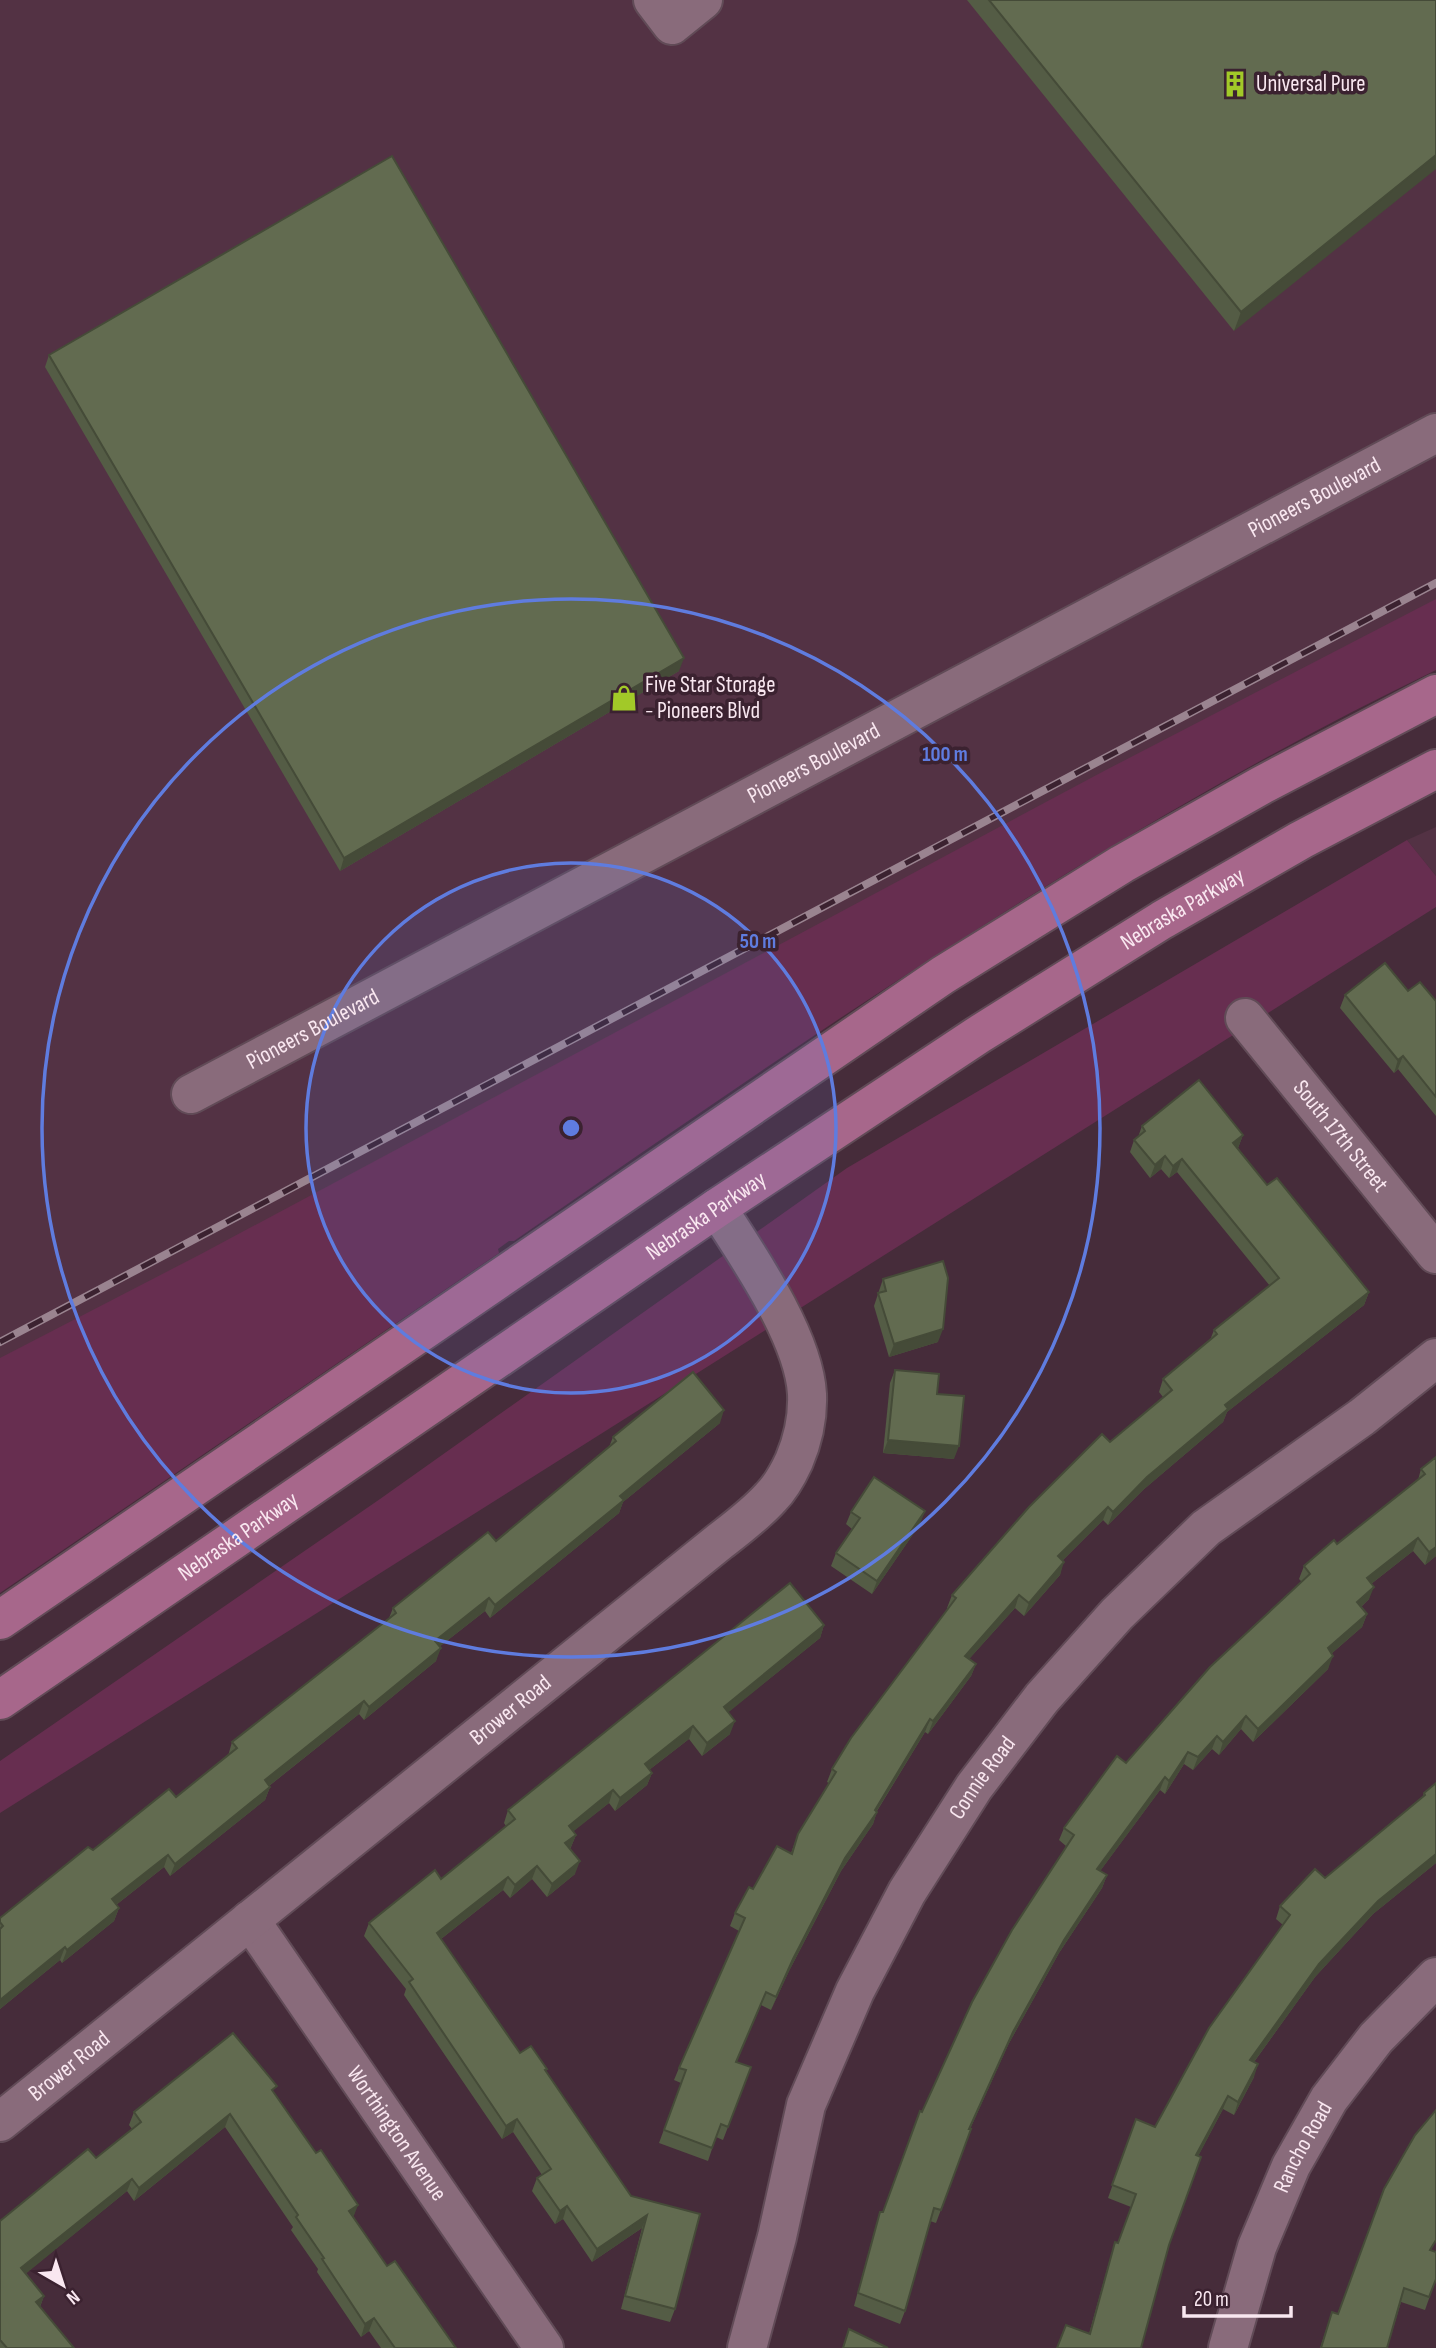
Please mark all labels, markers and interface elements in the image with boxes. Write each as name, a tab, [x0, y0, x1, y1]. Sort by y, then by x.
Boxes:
building icon: Universal Pure	[1220, 69, 1250, 99]
place label: Universal Pure	[1256, 70, 1365, 98]
street label: Pioneers Boulevard	[1243, 451, 1386, 544]
place label: Five Star Storage - Pioneers Blvd	[645, 671, 775, 725]
shop icon: Five Star Storage - Pioneers Blvd	[609, 683, 639, 713]
street label: Pioneers Boulevard	[743, 717, 885, 810]
text: 100 m	[922, 742, 968, 767]
street label: Nebraska Parkway	[1115, 861, 1250, 956]
text: 50 m	[740, 929, 776, 954]
street label: Pioneers Boulevard	[242, 983, 384, 1076]
street label: South 17th Street	[1287, 1074, 1394, 1198]
centre of rings	[559, 1116, 583, 1140]
street label: Nebraska Parkway	[641, 1165, 772, 1267]
street label: Nebraska Parkway	[173, 1486, 304, 1587]
street label: Brower Road	[464, 1669, 557, 1751]
street label: Connie Road	[943, 1731, 1022, 1824]
street label: Brower Road	[23, 2025, 116, 2107]
street label: Worthington Avenue	[341, 2061, 453, 2206]
street label: Rancho Road	[1267, 2097, 1339, 2197]
north arrow	[28, 2250, 98, 2320]
scale bar	[1184, 2274, 1291, 2318]
text: N	[62, 2285, 84, 2309]
text: 20 m	[1194, 2287, 1229, 2312]

